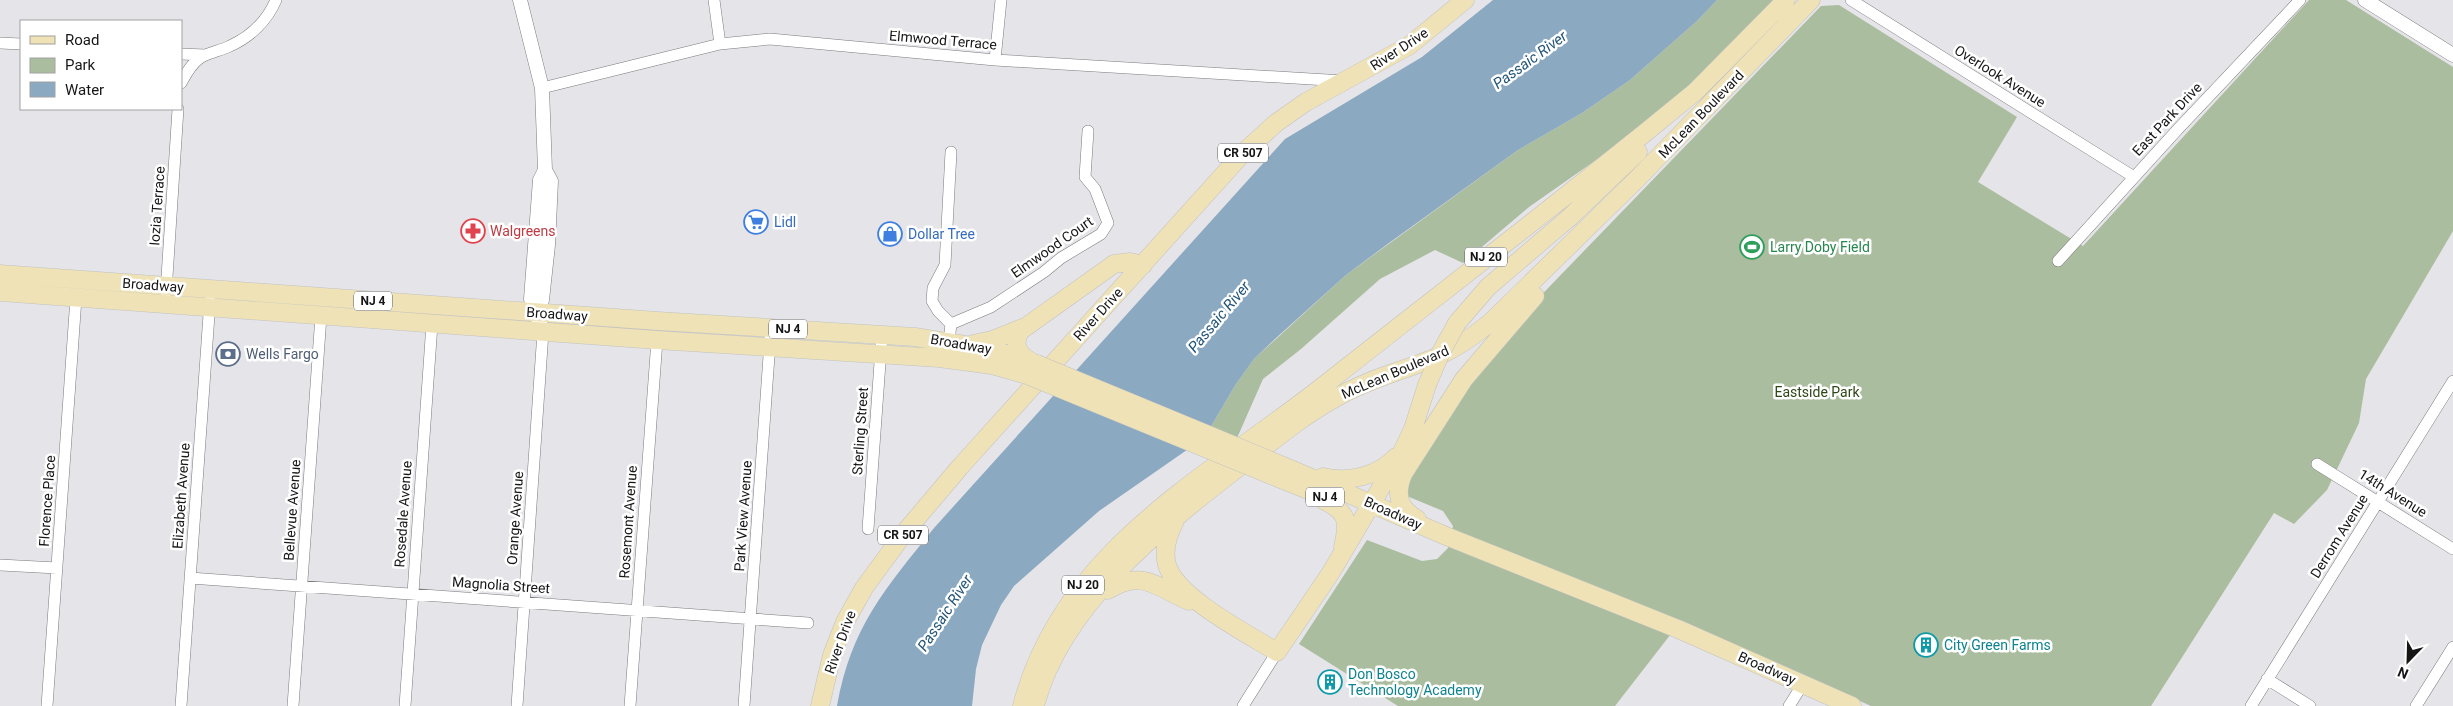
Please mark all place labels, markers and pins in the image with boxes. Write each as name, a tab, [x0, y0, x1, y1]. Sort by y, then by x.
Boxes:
supermarket icon: Lidl	[743, 209, 769, 235]
place label: Lidl	[774, 214, 796, 230]
pharmacy icon: Walgreens	[460, 218, 486, 244]
shop icon: Dollar Tree	[877, 221, 903, 247]
place label: Walgreens	[490, 223, 556, 239]
place label: Dollar Tree	[908, 226, 975, 242]
sports icon: Larry Doby Field	[1739, 234, 1765, 260]
place label: Larry Doby Field	[1770, 239, 1870, 255]
bank icon: Wells Fargo	[215, 341, 241, 367]
place label: Wells Fargo	[246, 346, 319, 362]
building icon: City Green Farms	[1913, 632, 1939, 658]
place label: City Green Farms	[1944, 637, 2051, 653]
place label: Don Bosco Technology Academy	[1348, 666, 1482, 698]
building icon: Don Bosco Technology Academy	[1317, 669, 1343, 695]

